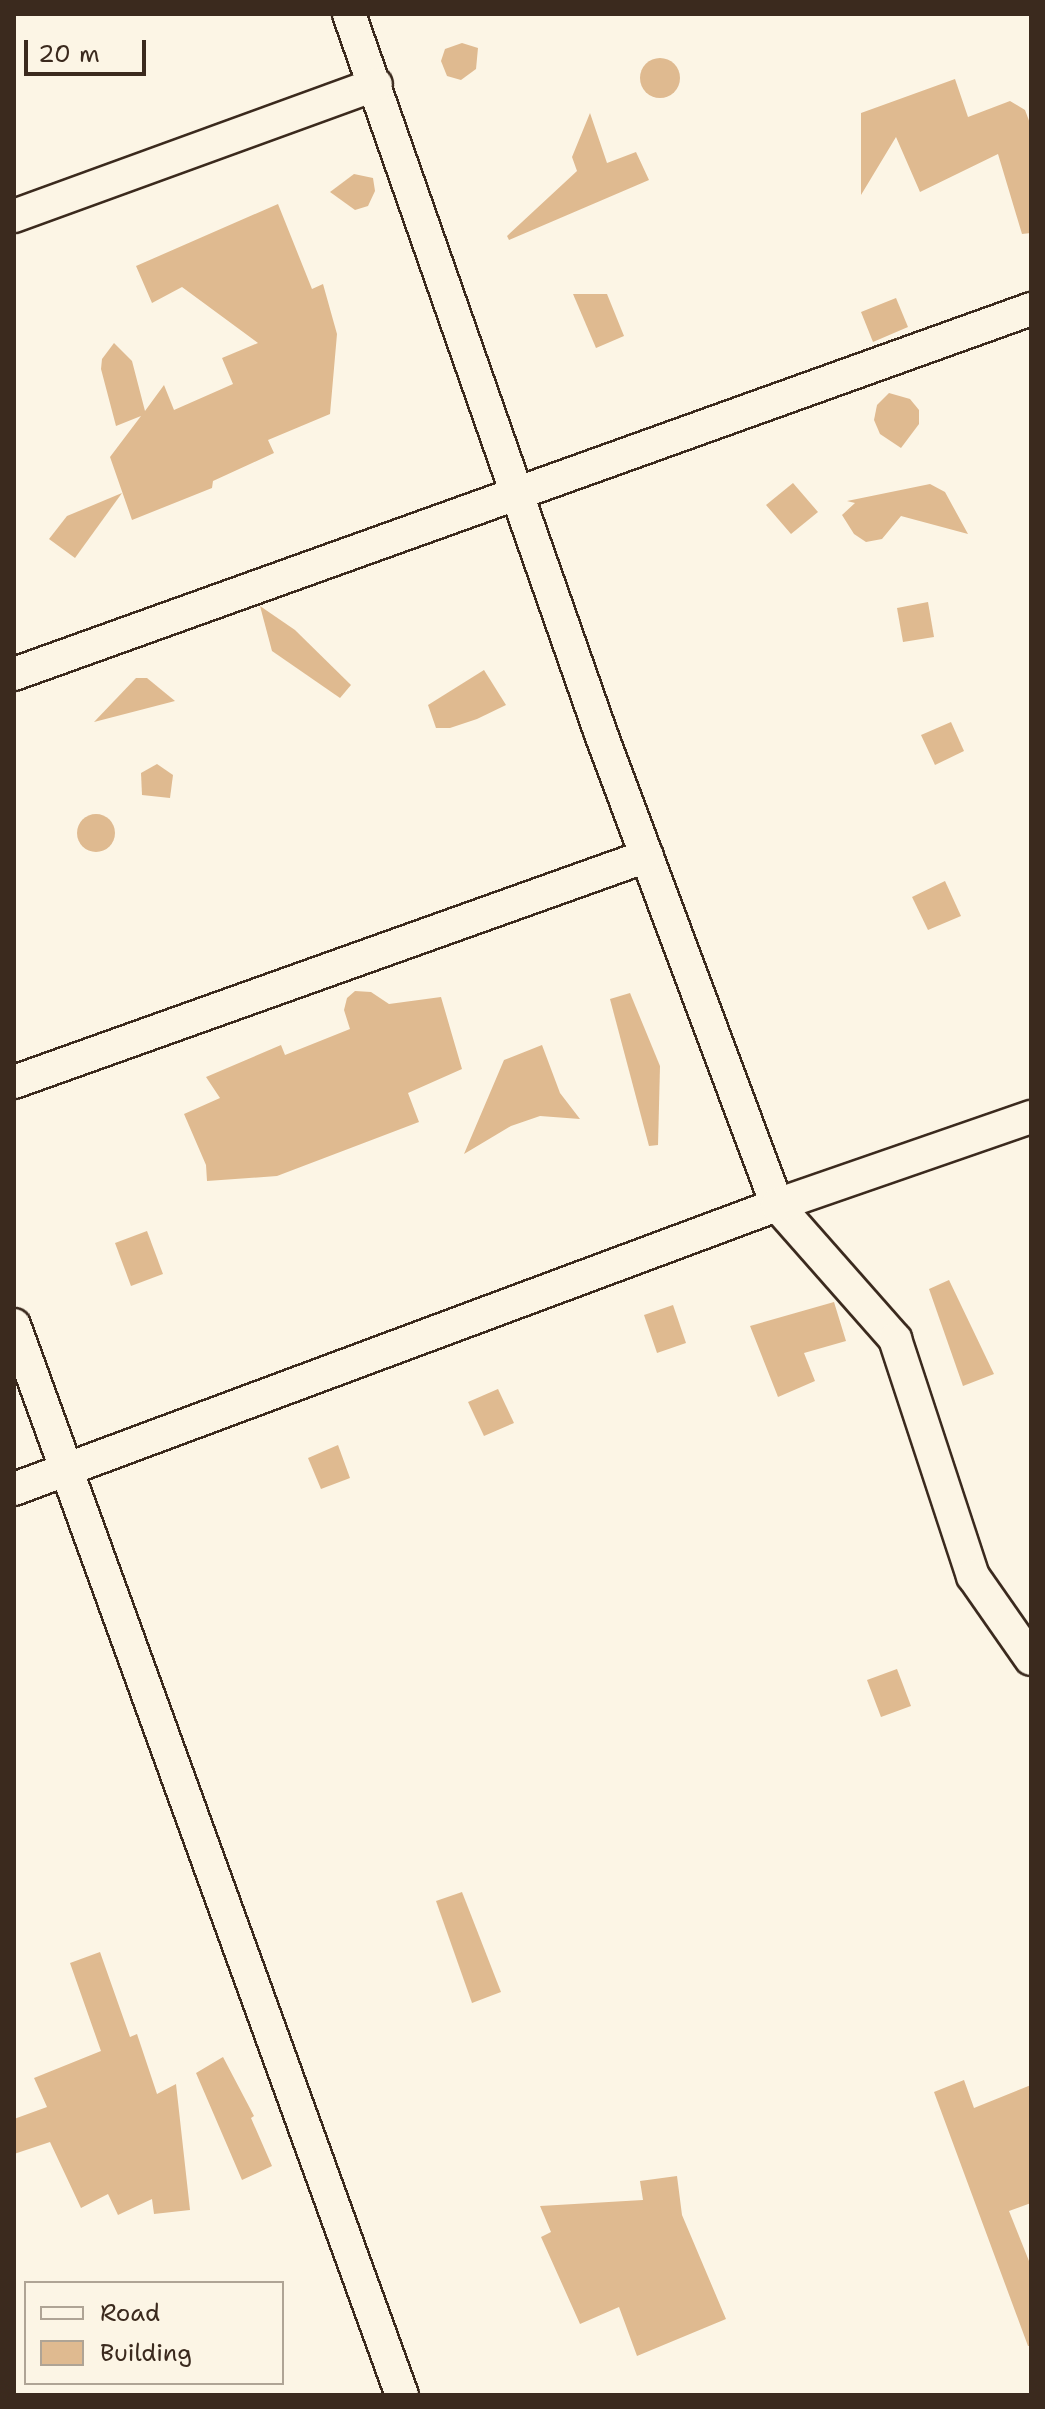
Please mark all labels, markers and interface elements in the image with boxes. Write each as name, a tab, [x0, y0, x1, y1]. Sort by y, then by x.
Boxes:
scale bar	[28, 24, 150, 74]
text: 20 m	[38, 38, 100, 70]
legend	[24, 2281, 284, 2385]
text: Road	[100, 2297, 160, 2329]
text: Building	[100, 2337, 192, 2369]

